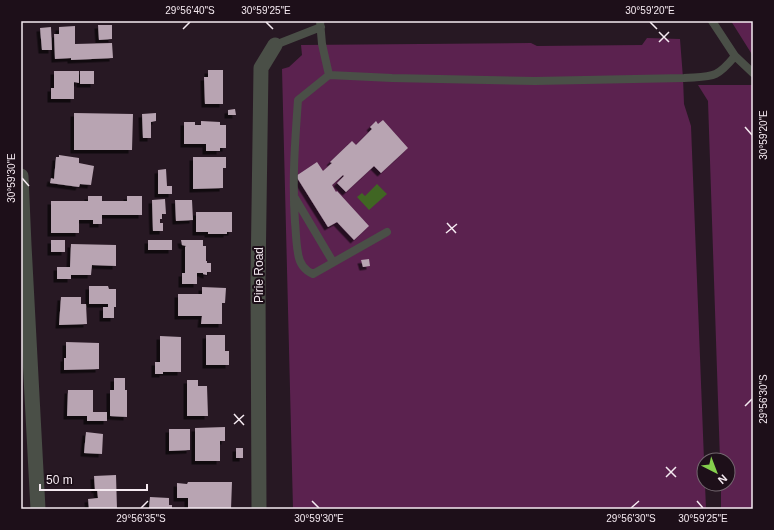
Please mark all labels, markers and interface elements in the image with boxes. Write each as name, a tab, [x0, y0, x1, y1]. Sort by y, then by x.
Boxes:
text: 29°56'40"S	[165, 5, 215, 16]
text: 30°59'25"E	[241, 5, 291, 16]
text: 30°59'20"E	[625, 5, 675, 16]
text: 30°59'20"E	[758, 110, 769, 160]
text: 30°59'30"E	[6, 153, 17, 203]
street label: Pirie Road	[252, 247, 266, 303]
text: 29°56'30"S	[758, 374, 769, 424]
north arrow	[696, 452, 736, 492]
scale bar	[40, 466, 147, 492]
text: N	[716, 472, 730, 487]
text: 50 m	[46, 473, 73, 487]
text: 29°56'35"S	[116, 513, 166, 524]
text: 30°59'30"E	[294, 513, 344, 524]
text: 29°56'30"S	[606, 513, 656, 524]
text: 30°59'25"E	[678, 513, 728, 524]

